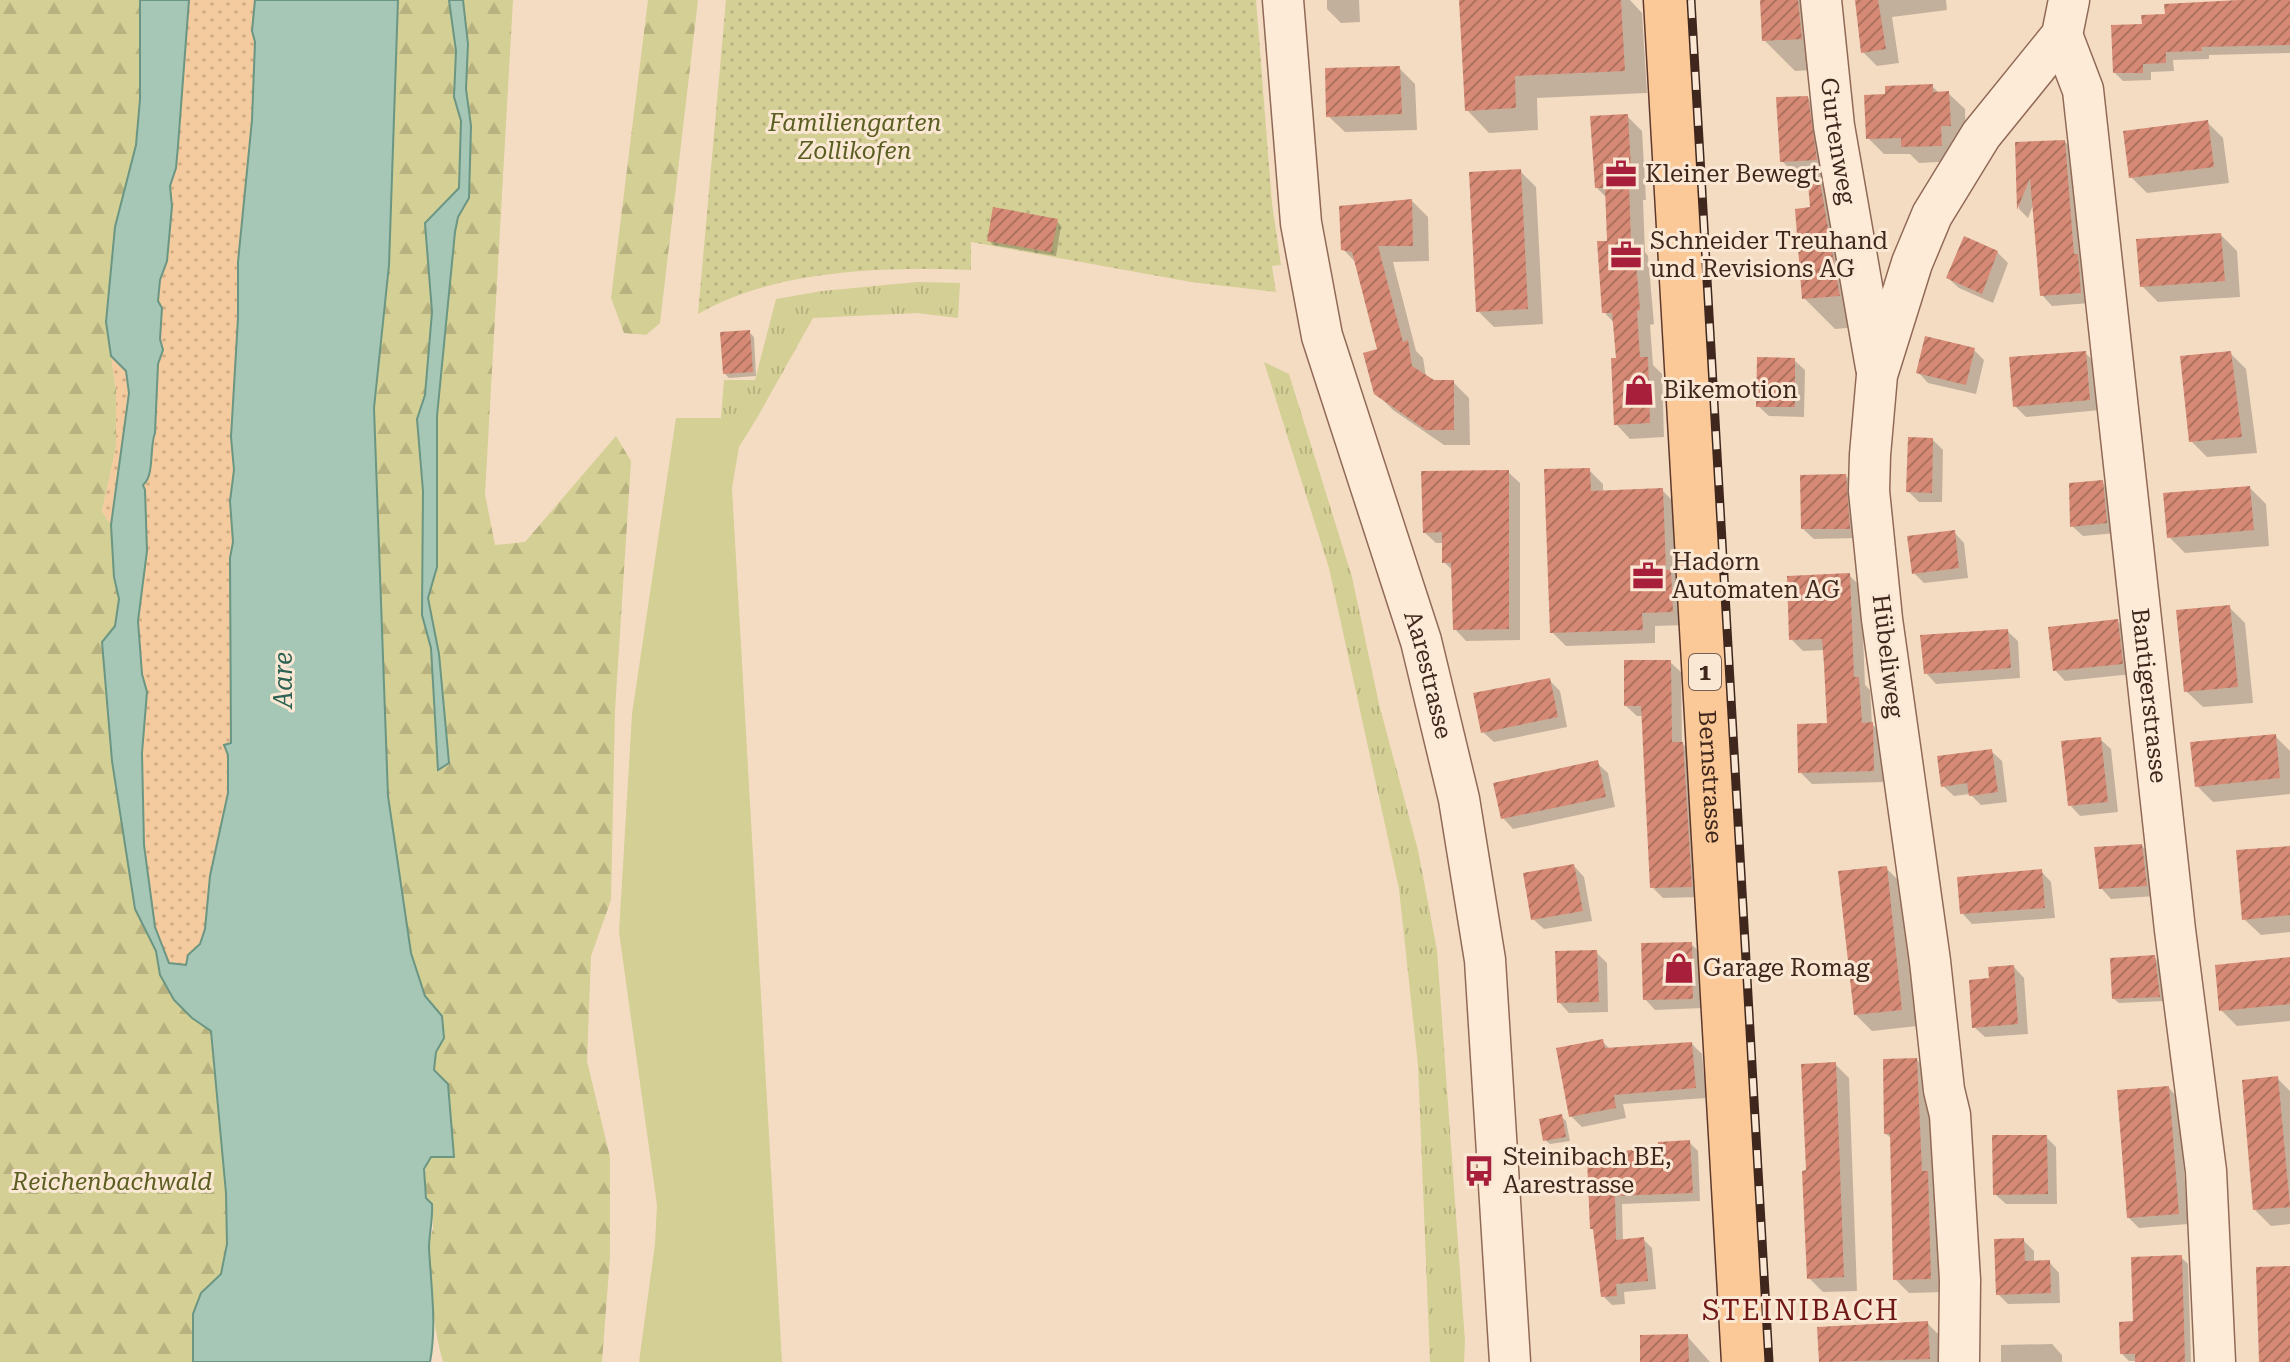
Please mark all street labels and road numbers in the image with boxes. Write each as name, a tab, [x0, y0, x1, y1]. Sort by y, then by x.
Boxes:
street label: Gurtenweg	[1815, 76, 1861, 207]
street label: Hübeliweg	[1867, 593, 1910, 720]
street label: Aarestrasse	[1398, 607, 1458, 742]
street label: Bantigerstrasse	[2126, 607, 2173, 784]
road number: 1	[1689, 654, 1721, 690]
street label: Bernstrasse	[1693, 709, 1728, 844]

